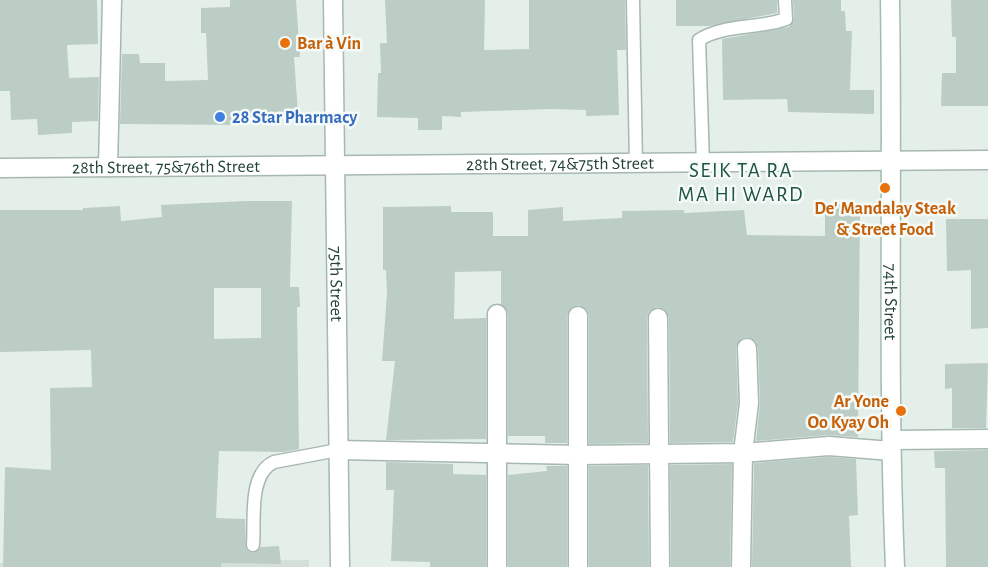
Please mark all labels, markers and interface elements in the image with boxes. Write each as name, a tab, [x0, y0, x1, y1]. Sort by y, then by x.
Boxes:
place label: Bar à Vin	[297, 35, 361, 53]
marker: Bar à Vin	[278, 36, 292, 50]
place label: 28 Star Pharmacy	[232, 109, 358, 127]
marker: 28 Star Pharmacy	[213, 110, 227, 124]
street label: 28th Street, 74&75th Street	[466, 155, 654, 174]
street label: 28th Street, 75&76th Street	[72, 158, 260, 177]
district label: SEIK TA RA MA HI WARD	[678, 160, 804, 205]
marker: De' Mandalay Steak & Street Food	[878, 181, 892, 195]
place label: De' Mandalay Steak & Street Food	[814, 200, 956, 239]
street label: 75th Street	[326, 246, 345, 322]
street label: 74th Street	[881, 264, 899, 341]
place label: Ar Yone Oo Kyay Oh	[808, 393, 889, 432]
marker: Ar Yone Oo Kyay Oh	[894, 404, 908, 418]

